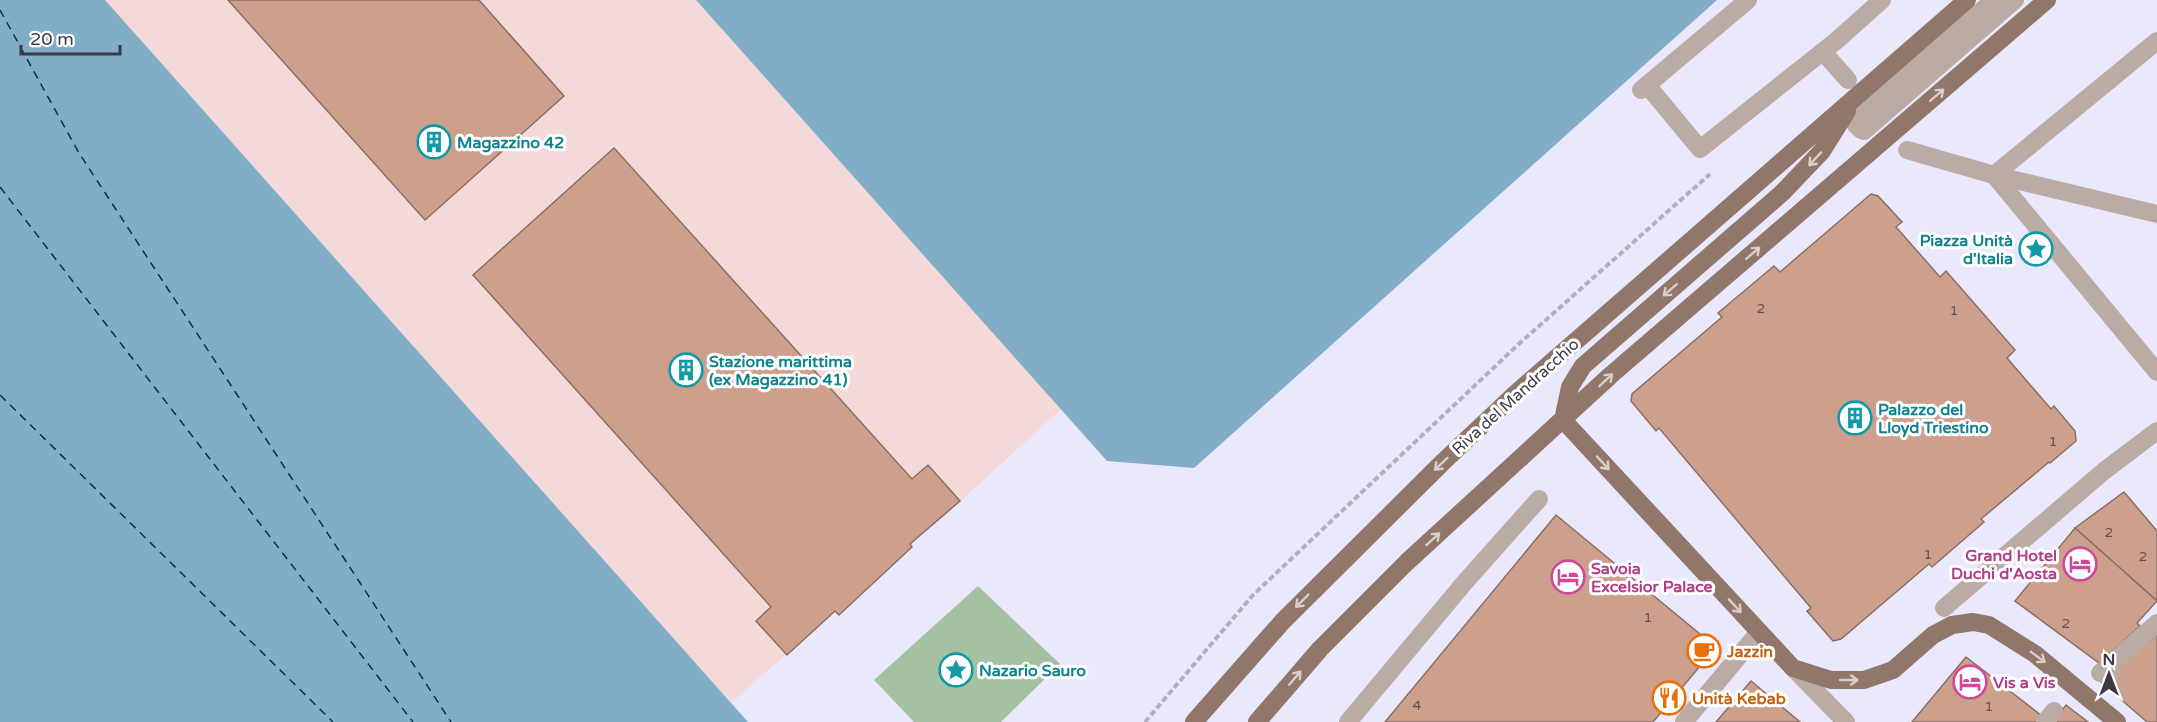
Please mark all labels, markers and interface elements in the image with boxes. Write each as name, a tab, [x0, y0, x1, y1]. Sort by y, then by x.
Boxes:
scale bar	[21, 18, 120, 56]
text: 20 m	[30, 28, 74, 50]
one-way arrow	[1929, 88, 1944, 102]
building icon: Magazzino 42	[416, 124, 452, 160]
place label: Magazzino 42	[457, 133, 564, 153]
one-way arrow	[1807, 151, 1822, 166]
place label: Piazza Unità d'Italia	[1920, 231, 2013, 269]
place icon: Piazza Unità d'Italia	[2018, 231, 2054, 267]
one-way arrow	[1745, 246, 1760, 260]
one-way arrow	[1662, 283, 1678, 296]
house number: 2	[1757, 300, 1765, 317]
house number: 1	[1950, 302, 1958, 319]
street label: Riva del Mandracchio	[1448, 334, 1583, 459]
building icon: Stazione marittima (ex Magazzino 41)	[668, 352, 704, 388]
place label: Stazione marittima (ex Magazzino 41)	[709, 352, 852, 390]
one-way arrow	[1598, 373, 1613, 387]
building icon: Palazzo del Lloyd Triestino	[1837, 400, 1873, 436]
place label: Palazzo del Lloyd Triestino	[1878, 400, 1989, 438]
house number: 1	[2049, 433, 2057, 450]
one-way arrow	[1596, 455, 1610, 470]
one-way arrow	[1433, 456, 1448, 471]
house number: 2	[2105, 524, 2113, 541]
one-way arrow	[1425, 532, 1440, 546]
house number: 1	[1924, 546, 1932, 563]
place label: Grand Hotel Duchi d'Aosta	[1951, 546, 2057, 584]
hotel icon: Grand Hotel Duchi d'Aosta	[2062, 546, 2098, 582]
house number: 2	[2139, 548, 2147, 565]
hotel icon: Savoia Excelsior Palace	[1550, 559, 1586, 595]
place label: Savoia Excelsior Palace	[1591, 559, 1713, 597]
one-way arrow	[1295, 594, 1310, 608]
one-way arrow	[1728, 599, 1742, 614]
house number: 1	[1644, 609, 1652, 626]
house number: 2	[2062, 615, 2070, 632]
cafe icon: Jazzin	[1686, 633, 1722, 669]
place label: Jazzin	[1726, 642, 1773, 662]
north arrow	[2079, 644, 2139, 704]
one-way arrow	[2030, 650, 2046, 663]
text: N	[2103, 650, 2115, 670]
place icon: Nazario Sauro	[938, 652, 974, 688]
place label: Nazario Sauro	[979, 661, 1086, 681]
hotel icon: Vis a Vis	[1952, 664, 1988, 700]
one-way arrow	[1289, 670, 1302, 686]
place label: Vis a Vis	[1993, 673, 2056, 693]
one-way arrow	[1838, 674, 1858, 686]
restaurant icon: Unità Kebab	[1651, 680, 1687, 716]
place label: Unità Kebab	[1692, 689, 1786, 709]
house number: 4	[1413, 697, 1422, 714]
house number: 1	[1985, 698, 1993, 715]

